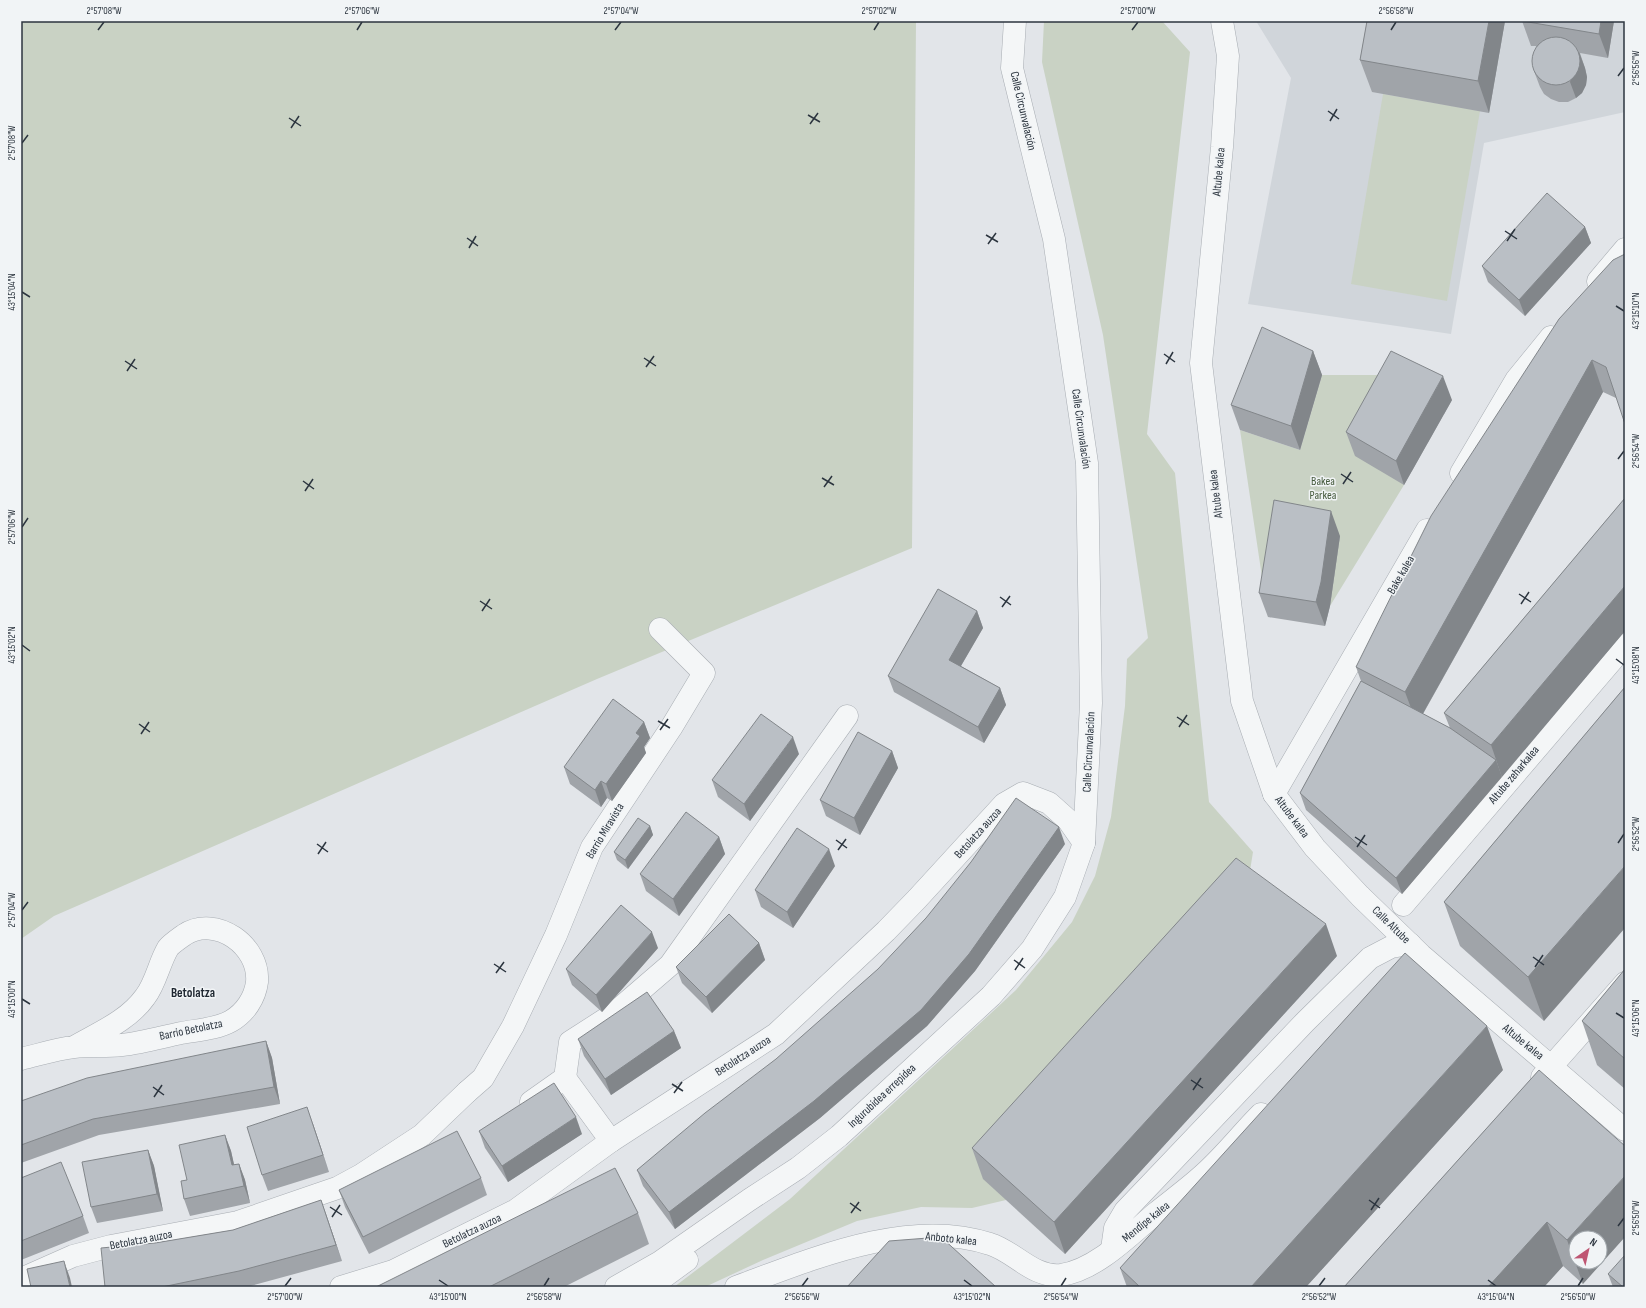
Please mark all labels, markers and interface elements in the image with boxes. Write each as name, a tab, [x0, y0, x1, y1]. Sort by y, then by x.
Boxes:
text: 2°57'08"W	[86, 5, 122, 17]
text: 2°57'06"W	[344, 5, 380, 17]
text: 2°57'04"W	[604, 5, 639, 17]
text: 2°57'02"W	[862, 5, 897, 17]
text: 2°57'00"W	[1120, 5, 1156, 17]
text: 2°56'58"W	[1379, 5, 1414, 17]
text: 2°56'56"W	[1630, 50, 1642, 85]
street label: Calle Circunvalación	[1007, 70, 1039, 152]
text: 2°57'08"W	[6, 125, 18, 161]
street label: Altube kalea	[1209, 147, 1229, 198]
text: 43°15'04"N	[6, 273, 18, 311]
text: 43°15'10"N	[1630, 293, 1642, 329]
street label: Calle Circunvalación	[1068, 388, 1094, 470]
text: 2°56'54"W	[1630, 433, 1642, 468]
street label: Altube kalea	[1206, 468, 1227, 520]
park label: Bakea Parkea	[1310, 474, 1337, 503]
text: 2°57'06"W	[6, 509, 18, 545]
street label: Bake kalea	[1384, 553, 1418, 597]
text: 43°15'02"N	[6, 626, 18, 664]
text: 43°15'08"N	[1630, 646, 1642, 684]
street label: Calle Circunvalación	[1079, 711, 1099, 793]
street label: Altube zeharkalea	[1485, 743, 1543, 808]
street label: Altube kalea	[1271, 792, 1313, 841]
street label: Barrio Miravista	[582, 800, 628, 862]
street label: Betolatza auzoa	[951, 804, 1005, 862]
text: 2°56'52"W	[1630, 816, 1642, 851]
text: 2°57'04"W	[6, 892, 18, 928]
street label: Calle Altube	[1369, 903, 1413, 947]
text: 43°15'00"N	[6, 980, 18, 1018]
district label: Betolatza	[171, 985, 215, 1001]
text: 43°15'06"N	[1630, 999, 1642, 1037]
street label: Barrio Betolatza	[158, 1016, 224, 1044]
street label: Altube kalea	[1499, 1020, 1547, 1063]
street label: Betolatza auzoa	[712, 1032, 774, 1080]
street label: Ingurubidea errepidea	[845, 1060, 919, 1131]
street label: Mendipe kalea	[1119, 1198, 1173, 1246]
text: 2°56'50"W	[1630, 1200, 1642, 1235]
street label: Betolatza auzoa	[440, 1210, 504, 1252]
street label: Betolatza auzoa	[108, 1227, 174, 1253]
street label: Anboto kalea	[923, 1229, 978, 1249]
north arrow	[1568, 1230, 1608, 1270]
text: N	[1587, 1235, 1599, 1249]
text: 2°57'00"W	[267, 1291, 303, 1303]
text: 43°15'00"N	[429, 1291, 467, 1303]
text: 2°56'58"W	[527, 1291, 562, 1303]
text: 2°56'56"W	[785, 1291, 820, 1303]
text: 43°15'02"N	[953, 1291, 991, 1303]
text: 2°56'54"W	[1044, 1291, 1079, 1303]
text: 2°56'52"W	[1302, 1291, 1337, 1303]
text: 43°15'04"N	[1477, 1291, 1515, 1303]
text: 2°56'50"W	[1561, 1291, 1596, 1303]

